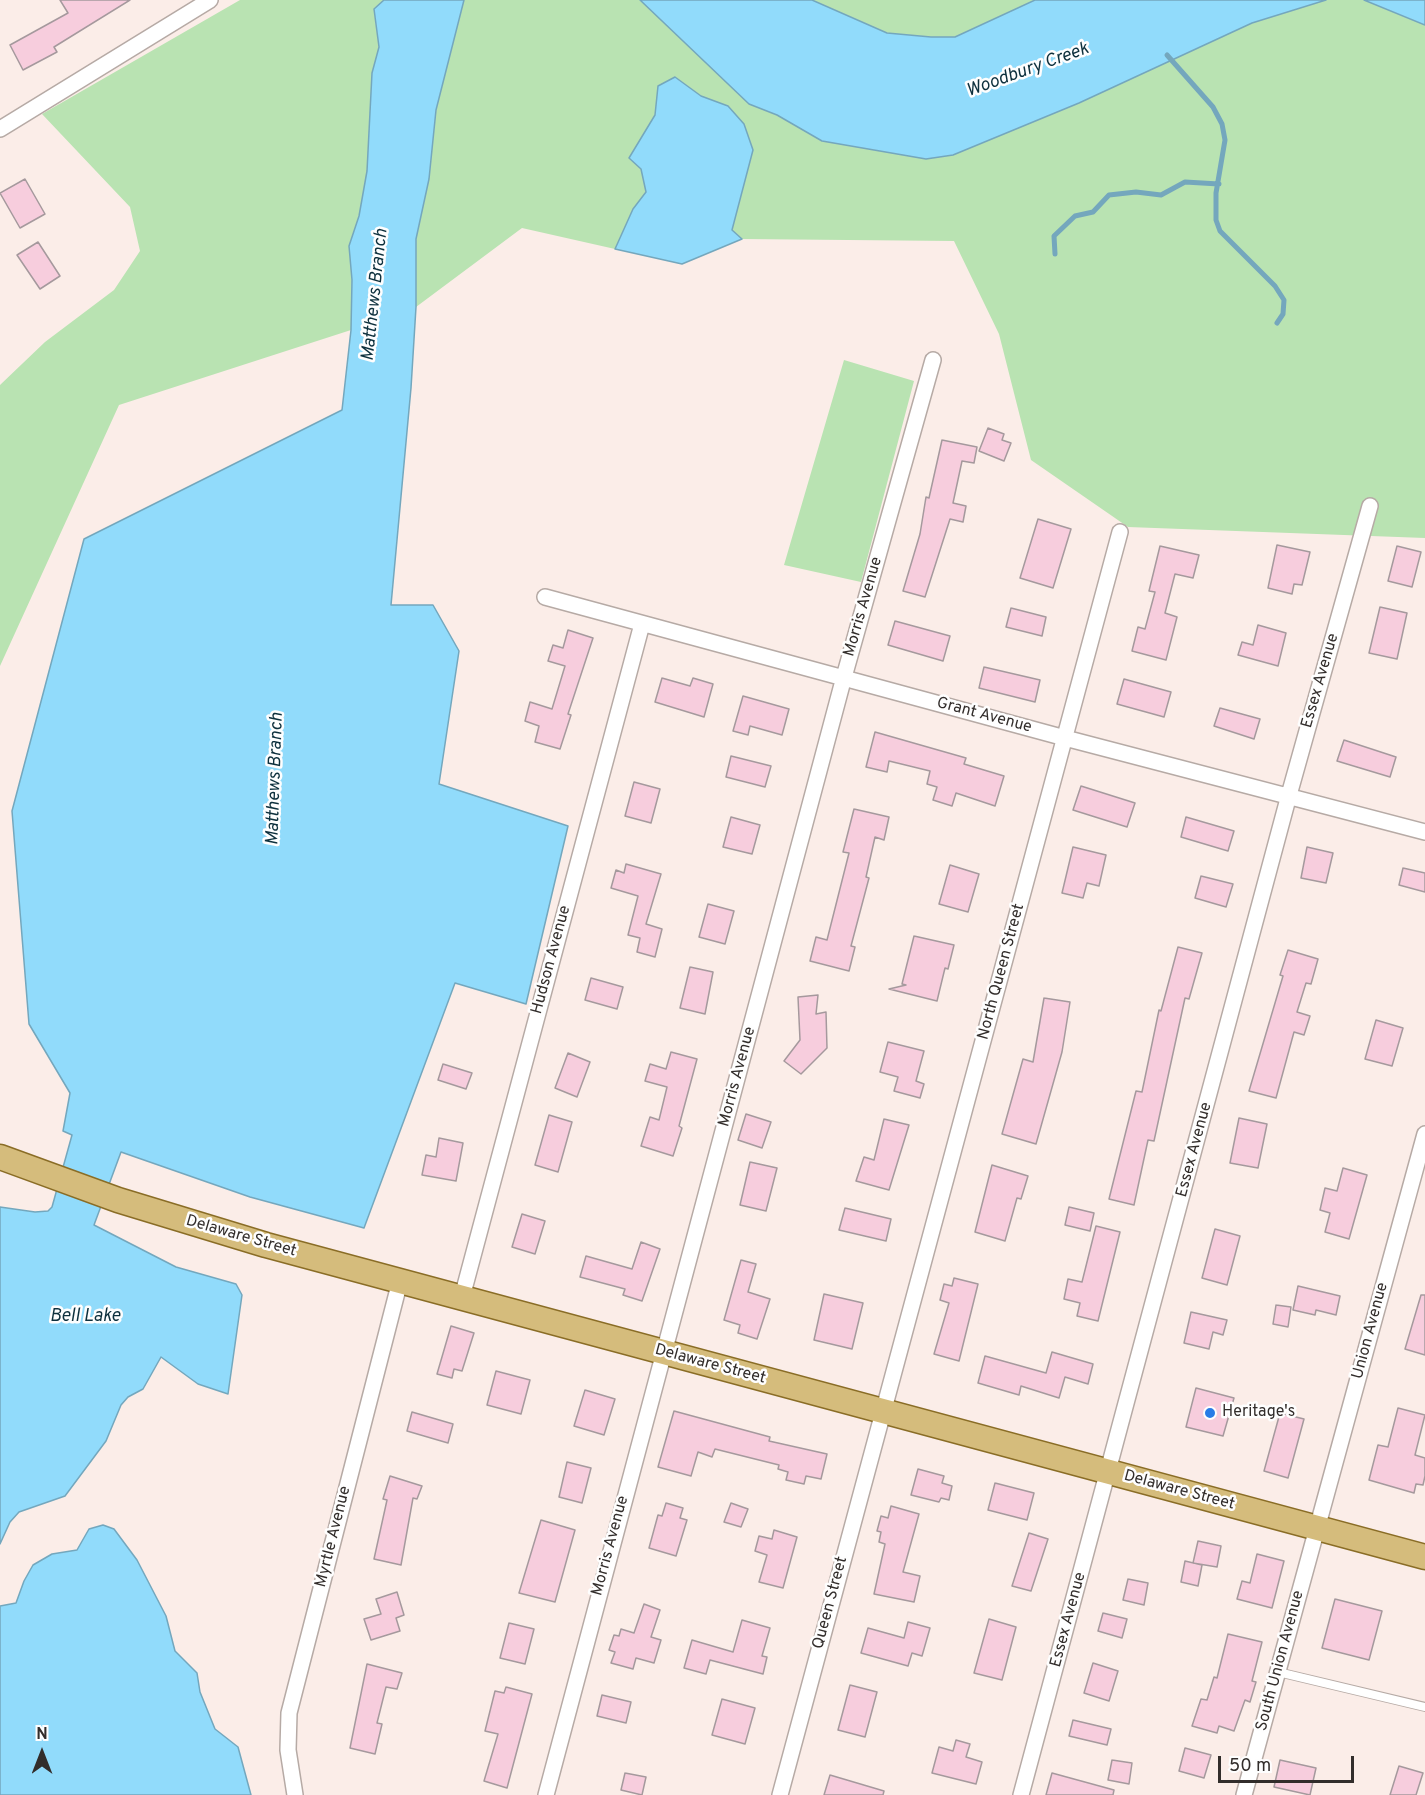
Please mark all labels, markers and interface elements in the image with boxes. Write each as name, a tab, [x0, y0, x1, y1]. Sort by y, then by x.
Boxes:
water label: Woodbury Creek	[964, 39, 1092, 103]
water label: Matthews Branch	[358, 228, 394, 362]
street label: Morris Avenue	[841, 555, 887, 659]
street label: Essex Avenue	[1298, 631, 1344, 731]
street label: Grant Avenue	[934, 694, 1034, 738]
water label: Matthews Branch	[263, 712, 289, 846]
street label: North Queen Street	[975, 902, 1029, 1042]
street label: Hudson Avenue	[528, 904, 576, 1016]
street label: Morris Avenue	[715, 1025, 761, 1129]
street label: Essex Avenue	[1173, 1100, 1217, 1200]
street label: Delaware Street	[184, 1212, 298, 1262]
street label: Union Avenue	[1349, 1281, 1393, 1381]
water label: Bell Lake	[50, 1306, 120, 1328]
street label: Delaware Street	[652, 1341, 768, 1389]
place label: Heritage's	[1222, 1403, 1295, 1423]
marker: Heritage's	[1203, 1406, 1217, 1420]
street label: Delaware Street	[1121, 1467, 1237, 1515]
street label: Myrtle Avenue	[312, 1484, 356, 1590]
street label: Morris Avenue	[588, 1494, 634, 1598]
street label: Queen Street	[809, 1555, 853, 1651]
street label: Essex Avenue	[1047, 1570, 1091, 1670]
street label: South Union Avenue	[1253, 1589, 1309, 1733]
north arrow	[12, 1723, 72, 1783]
text: N	[36, 1725, 48, 1745]
scale bar	[1221, 1744, 1358, 1782]
text: 50 m	[1229, 1755, 1271, 1778]

